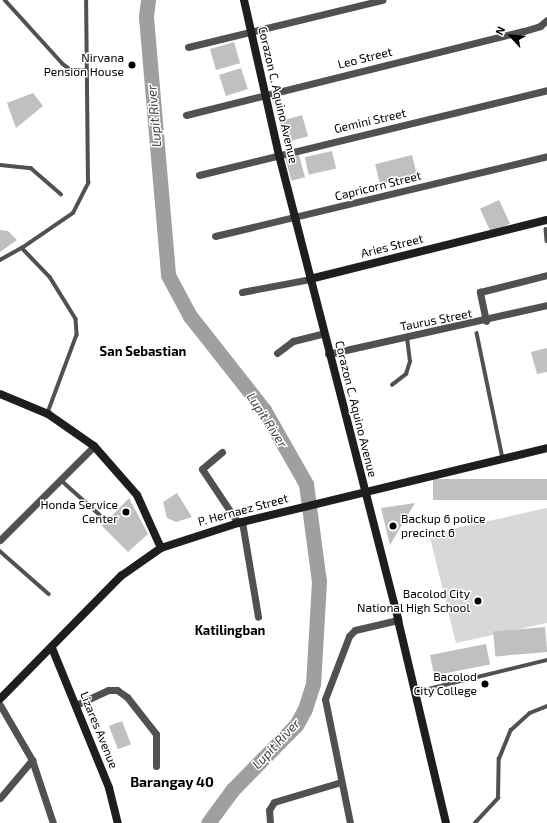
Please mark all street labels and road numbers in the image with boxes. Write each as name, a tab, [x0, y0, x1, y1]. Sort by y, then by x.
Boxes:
street label: Corazon C. Aquino Avenue	[255, 25, 301, 165]
street label: Leo Street	[336, 44, 394, 72]
street label: Gemini Street	[333, 106, 407, 136]
street label: Capricorn Street	[333, 168, 423, 204]
street label: Aries Street	[359, 231, 425, 261]
street label: Taurus Street	[399, 306, 473, 334]
street label: Corazon C. Aquino Avenue	[332, 339, 380, 479]
street label: P. Hernaez Street	[196, 491, 290, 529]
street label: Lizares Avenue	[77, 689, 121, 771]

